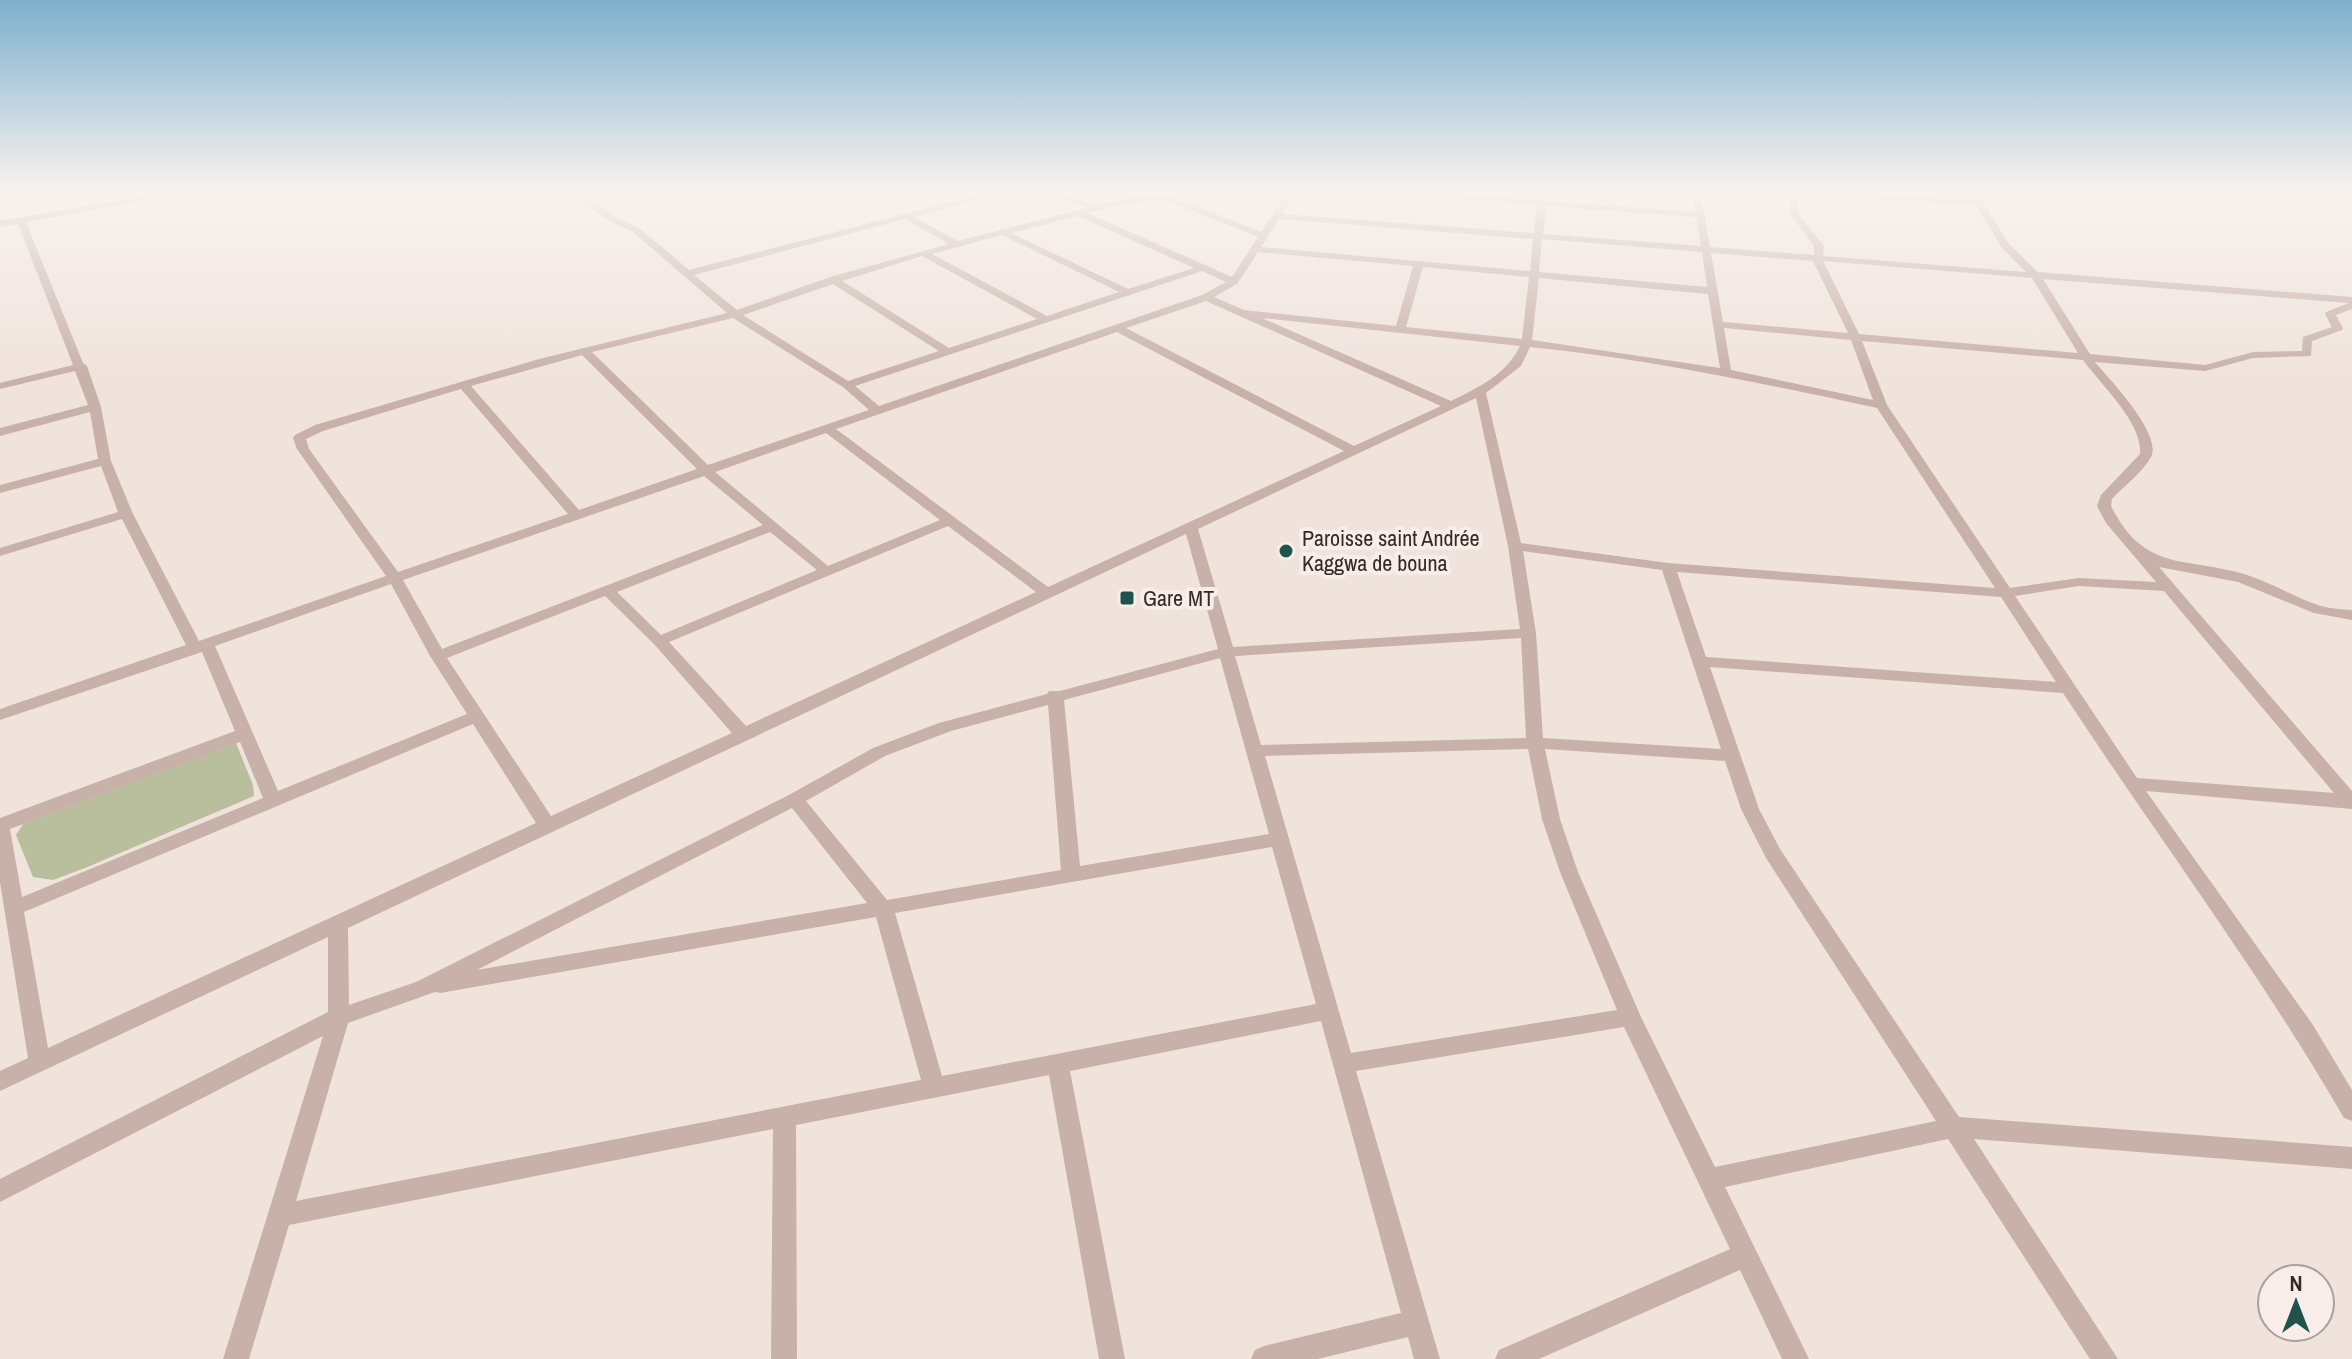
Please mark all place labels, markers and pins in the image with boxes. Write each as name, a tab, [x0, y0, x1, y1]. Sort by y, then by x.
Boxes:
place label: Paroisse saint Andrée Kaggwa de bouna	[1302, 523, 1480, 578]
marker: Paroisse saint Andrée Kaggwa de bouna	[1277, 542, 1295, 560]
place label: Gare MT	[1143, 583, 1214, 613]
marker: Gare MT	[1118, 589, 1136, 607]

